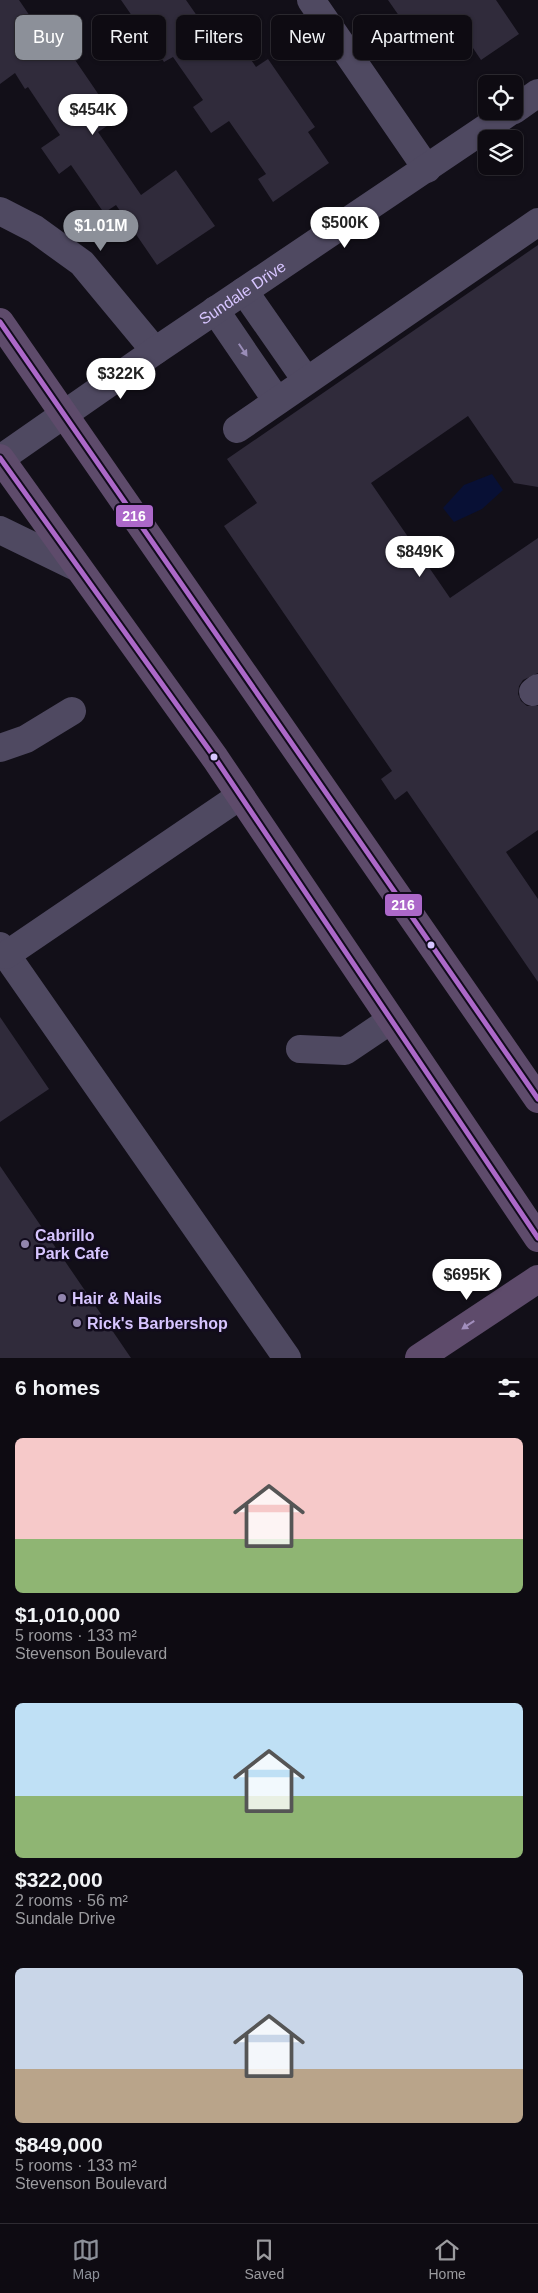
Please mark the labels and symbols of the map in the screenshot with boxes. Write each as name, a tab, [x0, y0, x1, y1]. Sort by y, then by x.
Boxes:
pin: $454K	[58, 94, 128, 136]
pin: $500K	[310, 206, 380, 249]
pin: $1.01M	[60, 210, 142, 252]
street label: Sundale Drive	[196, 257, 289, 328]
one-way arrow	[238, 344, 248, 357]
pin: $322K	[86, 358, 156, 400]
line badge: 216	[115, 504, 154, 528]
text: 216	[122, 508, 146, 524]
pin: $849K	[385, 536, 455, 578]
unlabelled marker	[209, 752, 219, 762]
line badge: 216	[384, 893, 423, 917]
text: 216	[391, 897, 415, 913]
unlabelled marker	[426, 940, 436, 950]
place label: Cabrillo Park Cafe	[35, 1227, 109, 1262]
marker: Cabrillo Park Cafe	[19, 1238, 31, 1250]
pin: $695K	[432, 1258, 502, 1301]
place label: Hair & Nails	[72, 1290, 162, 1307]
marker: Hair & Nails	[56, 1292, 68, 1304]
place label: Rick's Barbershop	[87, 1315, 228, 1332]
marker: Rick's Barbershop	[71, 1317, 83, 1329]
one-way arrow	[462, 1321, 475, 1330]

